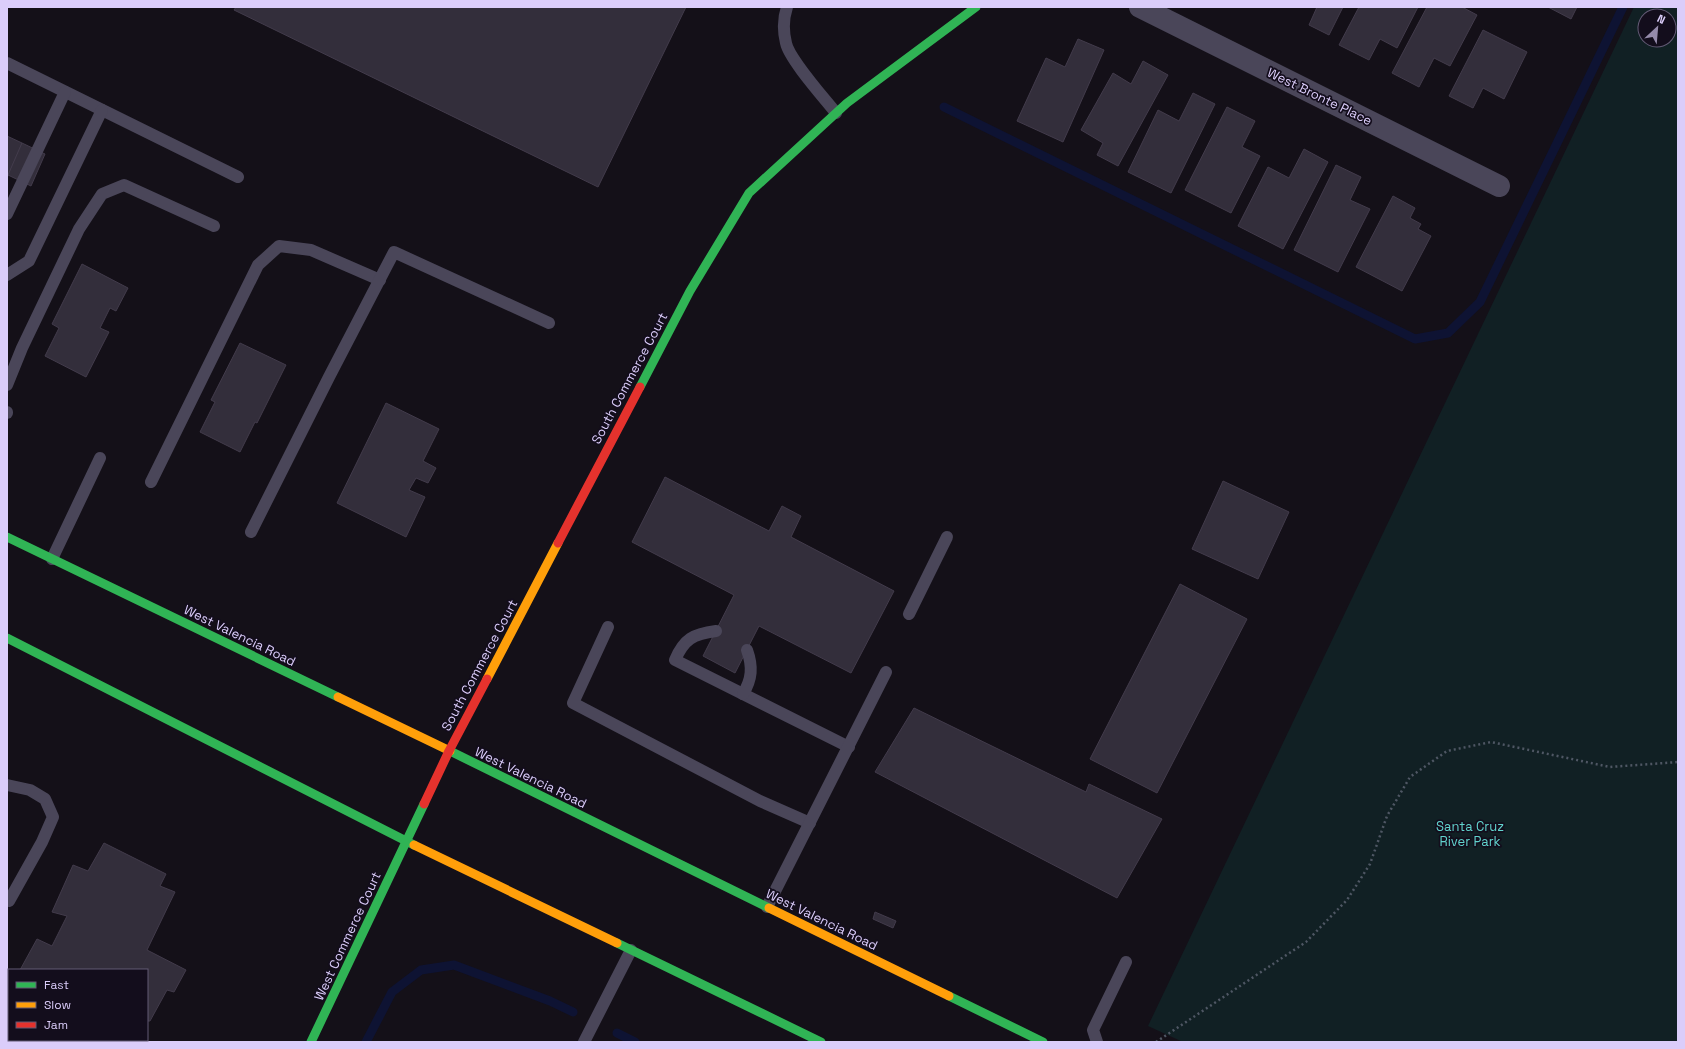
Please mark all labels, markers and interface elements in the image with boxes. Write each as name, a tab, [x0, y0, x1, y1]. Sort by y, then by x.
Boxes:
north arrow	[1637, 8, 1677, 48]
text: N	[1655, 11, 1668, 27]
street label: West Bronte Place	[1265, 64, 1375, 129]
street label: South Commerce Court	[588, 310, 671, 447]
street label: South Commerce Court	[438, 597, 521, 734]
street label: West Valencia Road	[181, 601, 298, 670]
street label: West Valencia Road	[472, 743, 589, 812]
park label: Santa Cruz River Park	[1436, 818, 1504, 850]
street label: West Commerce Court	[310, 869, 385, 1003]
street label: West Valencia Road	[763, 885, 880, 954]
legend	[8, 969, 148, 1041]
text: Fast	[44, 977, 69, 993]
text: Slow	[44, 997, 71, 1013]
text: Jam	[44, 1017, 68, 1033]

